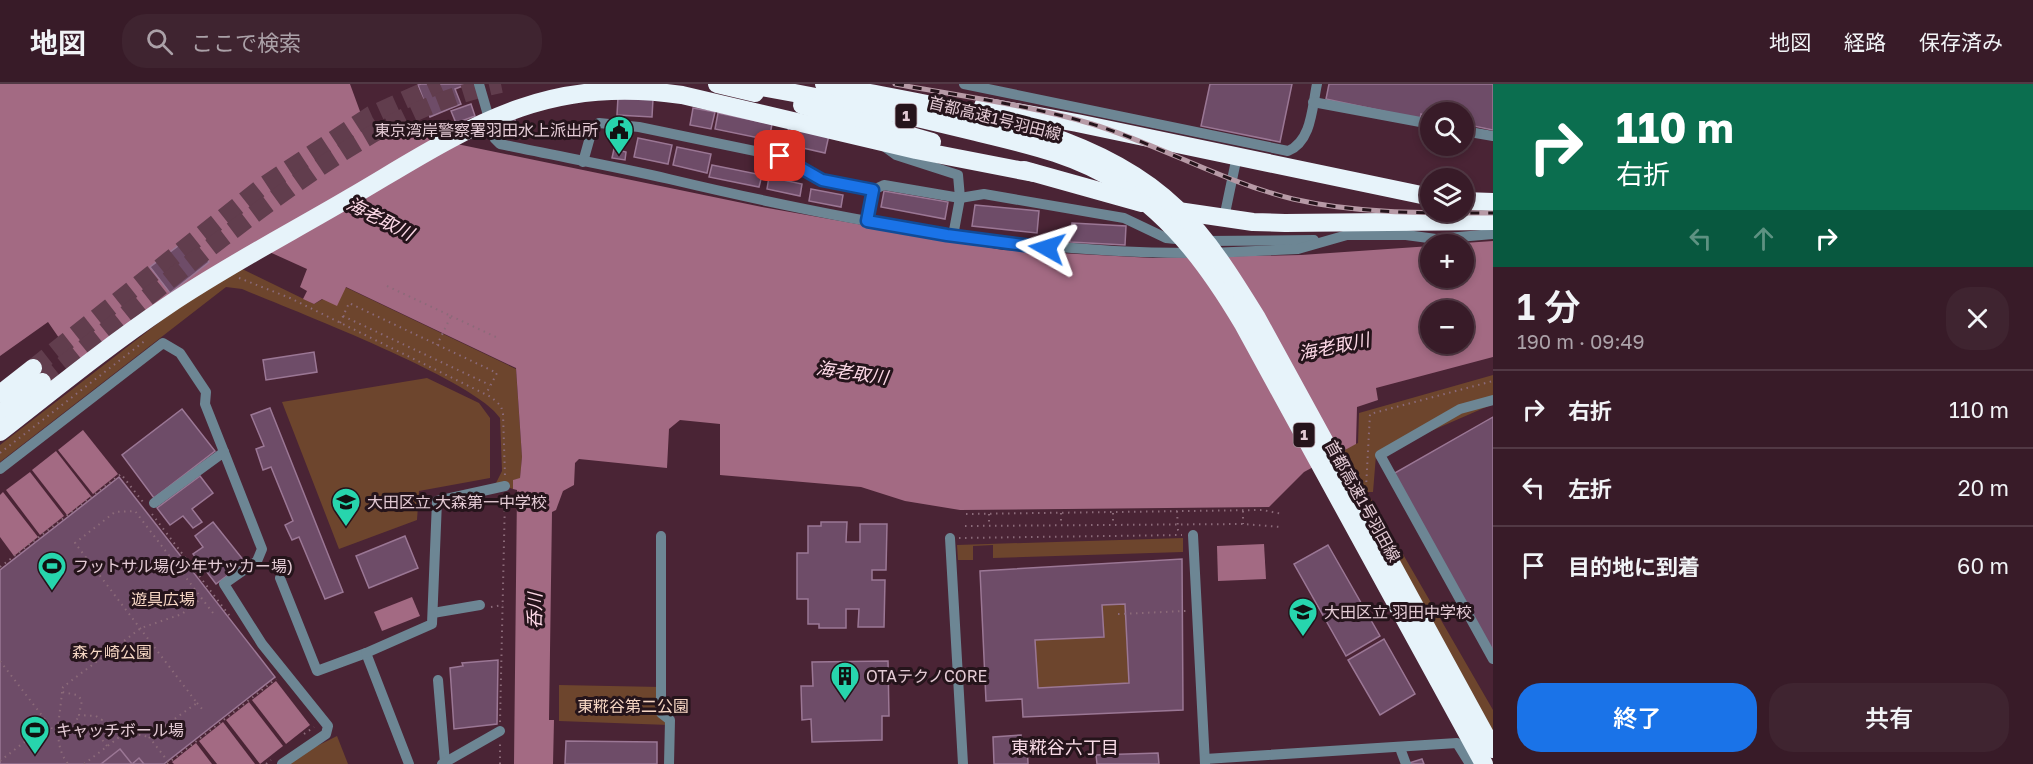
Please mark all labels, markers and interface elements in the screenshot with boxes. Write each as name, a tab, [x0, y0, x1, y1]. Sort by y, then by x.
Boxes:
search box	[122, 14, 542, 68]
icon: search	[143, 25, 176, 58]
text: 地図	[30, 26, 86, 59]
text: ここで検索	[191, 29, 301, 56]
text: 地図	[1769, 29, 1811, 55]
text: 経路	[1844, 29, 1886, 55]
text: 保存済み	[1919, 29, 2003, 55]
street label: 首都高速1号羽田線	[927, 92, 1063, 144]
map controls	[1420, 102, 1474, 354]
button: search	[1420, 102, 1474, 156]
text: 110 m	[1616, 102, 1734, 152]
road number: 1	[896, 104, 916, 128]
icon: right	[1517, 108, 1595, 186]
public building icon: 東京湾岸警察署羽田水上派出所	[603, 114, 635, 156]
place label: 東京湾岸警察署羽田水上派出所	[374, 120, 598, 140]
pin	[754, 130, 805, 181]
icon: arrive	[763, 139, 796, 172]
text: 右折	[1616, 158, 1670, 190]
button: layers	[1420, 168, 1474, 222]
water label: 海老取川	[343, 192, 419, 245]
position arrow	[1015, 216, 1079, 280]
icon: left	[1684, 222, 1717, 255]
icon: ahead	[1747, 222, 1780, 255]
icon: right	[1810, 222, 1843, 255]
button: +	[1420, 234, 1474, 288]
text: 1 分	[1517, 285, 1580, 328]
button: close	[1946, 287, 2009, 350]
button: −	[1420, 300, 1474, 354]
water label: 海老取川	[1296, 327, 1373, 364]
text: 190 m · 09:49	[1517, 329, 1645, 353]
water label: 海老取川	[815, 356, 891, 388]
icon: right	[1517, 393, 1550, 426]
text: 110 m	[1949, 396, 2009, 423]
text: 右折	[1568, 397, 1612, 424]
road number: 1	[1294, 423, 1314, 447]
street label: 首都高速1号羽田線	[1321, 437, 1405, 565]
icon: left	[1517, 471, 1550, 504]
text: 20 m	[1958, 474, 2009, 501]
text: 左折	[1568, 475, 1612, 502]
school or university icon: 大田区立 大森第一中学校	[330, 486, 362, 528]
place label: 大田区立 大森第一中学校	[367, 492, 547, 512]
icon: arrive	[1517, 549, 1550, 582]
sports icon: フットサル場(少年サッカー場)	[36, 550, 68, 592]
text: 60 m	[1957, 552, 2009, 579]
text: 目的地に到着	[1568, 553, 1700, 580]
place label: フットサル場(少年サッカー場)	[73, 556, 293, 576]
park label: 遊具広場	[131, 589, 195, 609]
water label: 呑川	[523, 591, 545, 629]
school or university icon: 大田区立 羽田中学校	[1287, 596, 1319, 638]
place label: 大田区立 羽田中学校	[1324, 602, 1472, 622]
park label: 森ヶ崎公園	[72, 642, 152, 662]
building icon: OTAテクノCORE	[829, 660, 861, 702]
place label: OTAテクノCORE	[866, 666, 987, 686]
button: 終了	[1517, 683, 1757, 752]
button: 共有	[1769, 683, 2009, 752]
park label: 東糀谷第二公園	[577, 696, 689, 716]
sports icon: キャッチボール場	[19, 714, 51, 756]
place label: キャッチボール場	[56, 720, 184, 740]
district label: 東糀谷六丁目	[1011, 736, 1119, 758]

